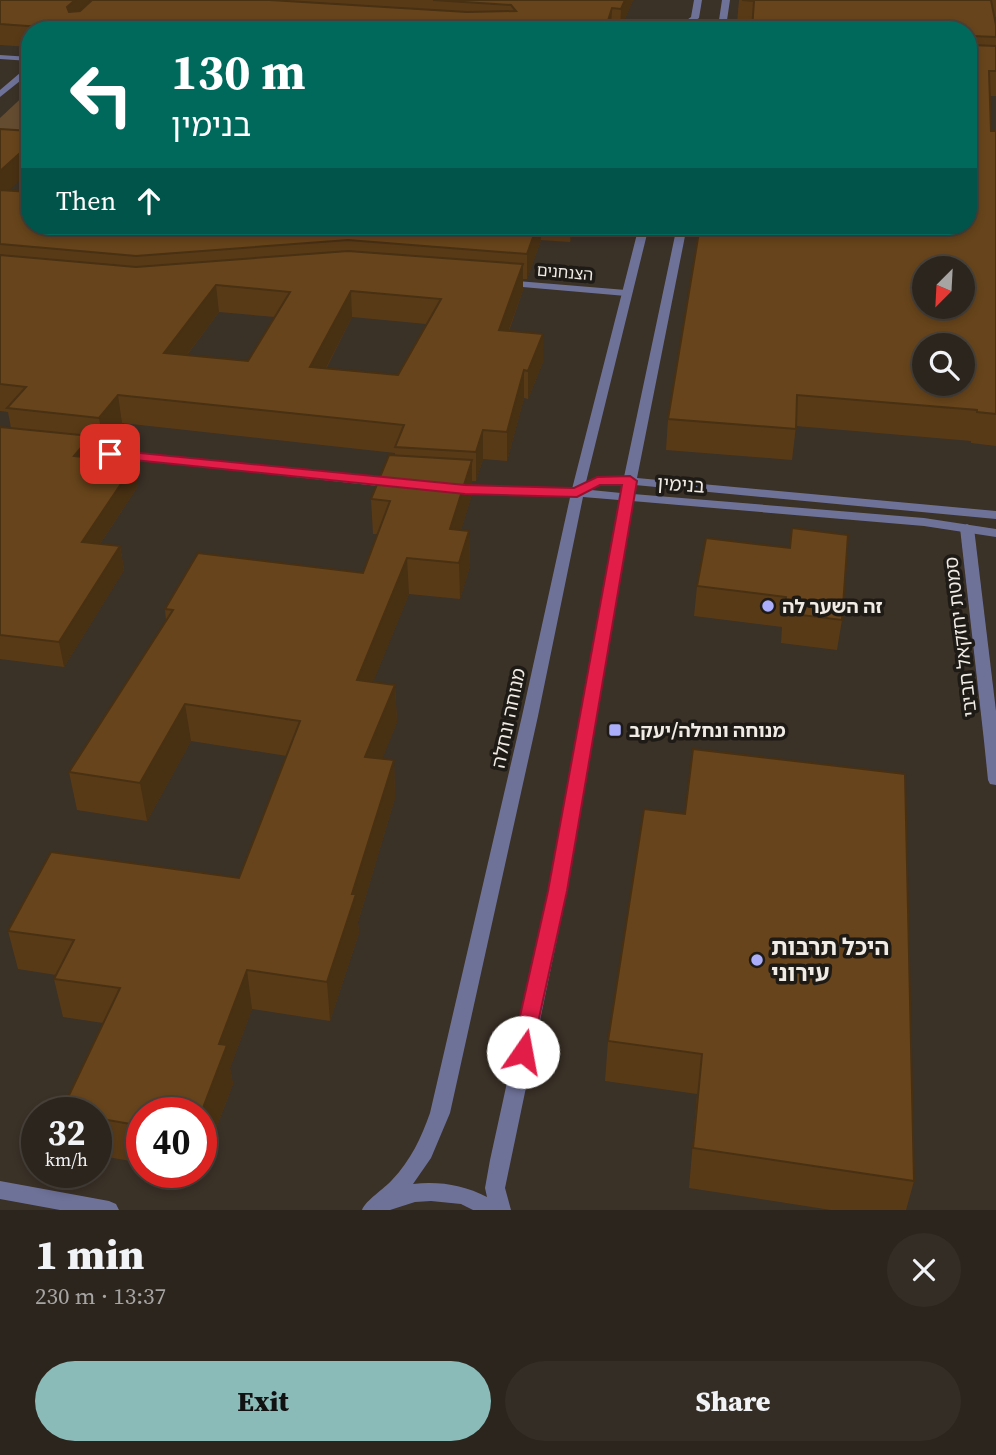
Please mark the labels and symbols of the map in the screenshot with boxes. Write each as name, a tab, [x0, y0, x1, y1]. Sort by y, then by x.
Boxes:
north arrow	[912, 256, 975, 318]
street label: הצנחנים	[536, 259, 594, 285]
pin	[80, 424, 140, 484]
street label: בנימין	[656, 469, 706, 499]
street label: סמטת יחזקאל חביבי	[937, 556, 983, 718]
place label: זה השער לה	[782, 593, 882, 619]
marker: זה השער לה	[760, 598, 776, 614]
street label: מנוחה ונחלה	[485, 666, 531, 770]
place label: מנוחה ונחלה/יעקב	[629, 717, 786, 743]
marker: מנוחה ונחלה/יעקב	[607, 722, 623, 738]
place label: היכל תרבות עירוני	[771, 931, 889, 989]
marker: היכל תרבות עירוני	[749, 952, 765, 968]
position arrow	[486, 1015, 560, 1089]
speed limit sign: 40	[126, 1097, 217, 1188]

